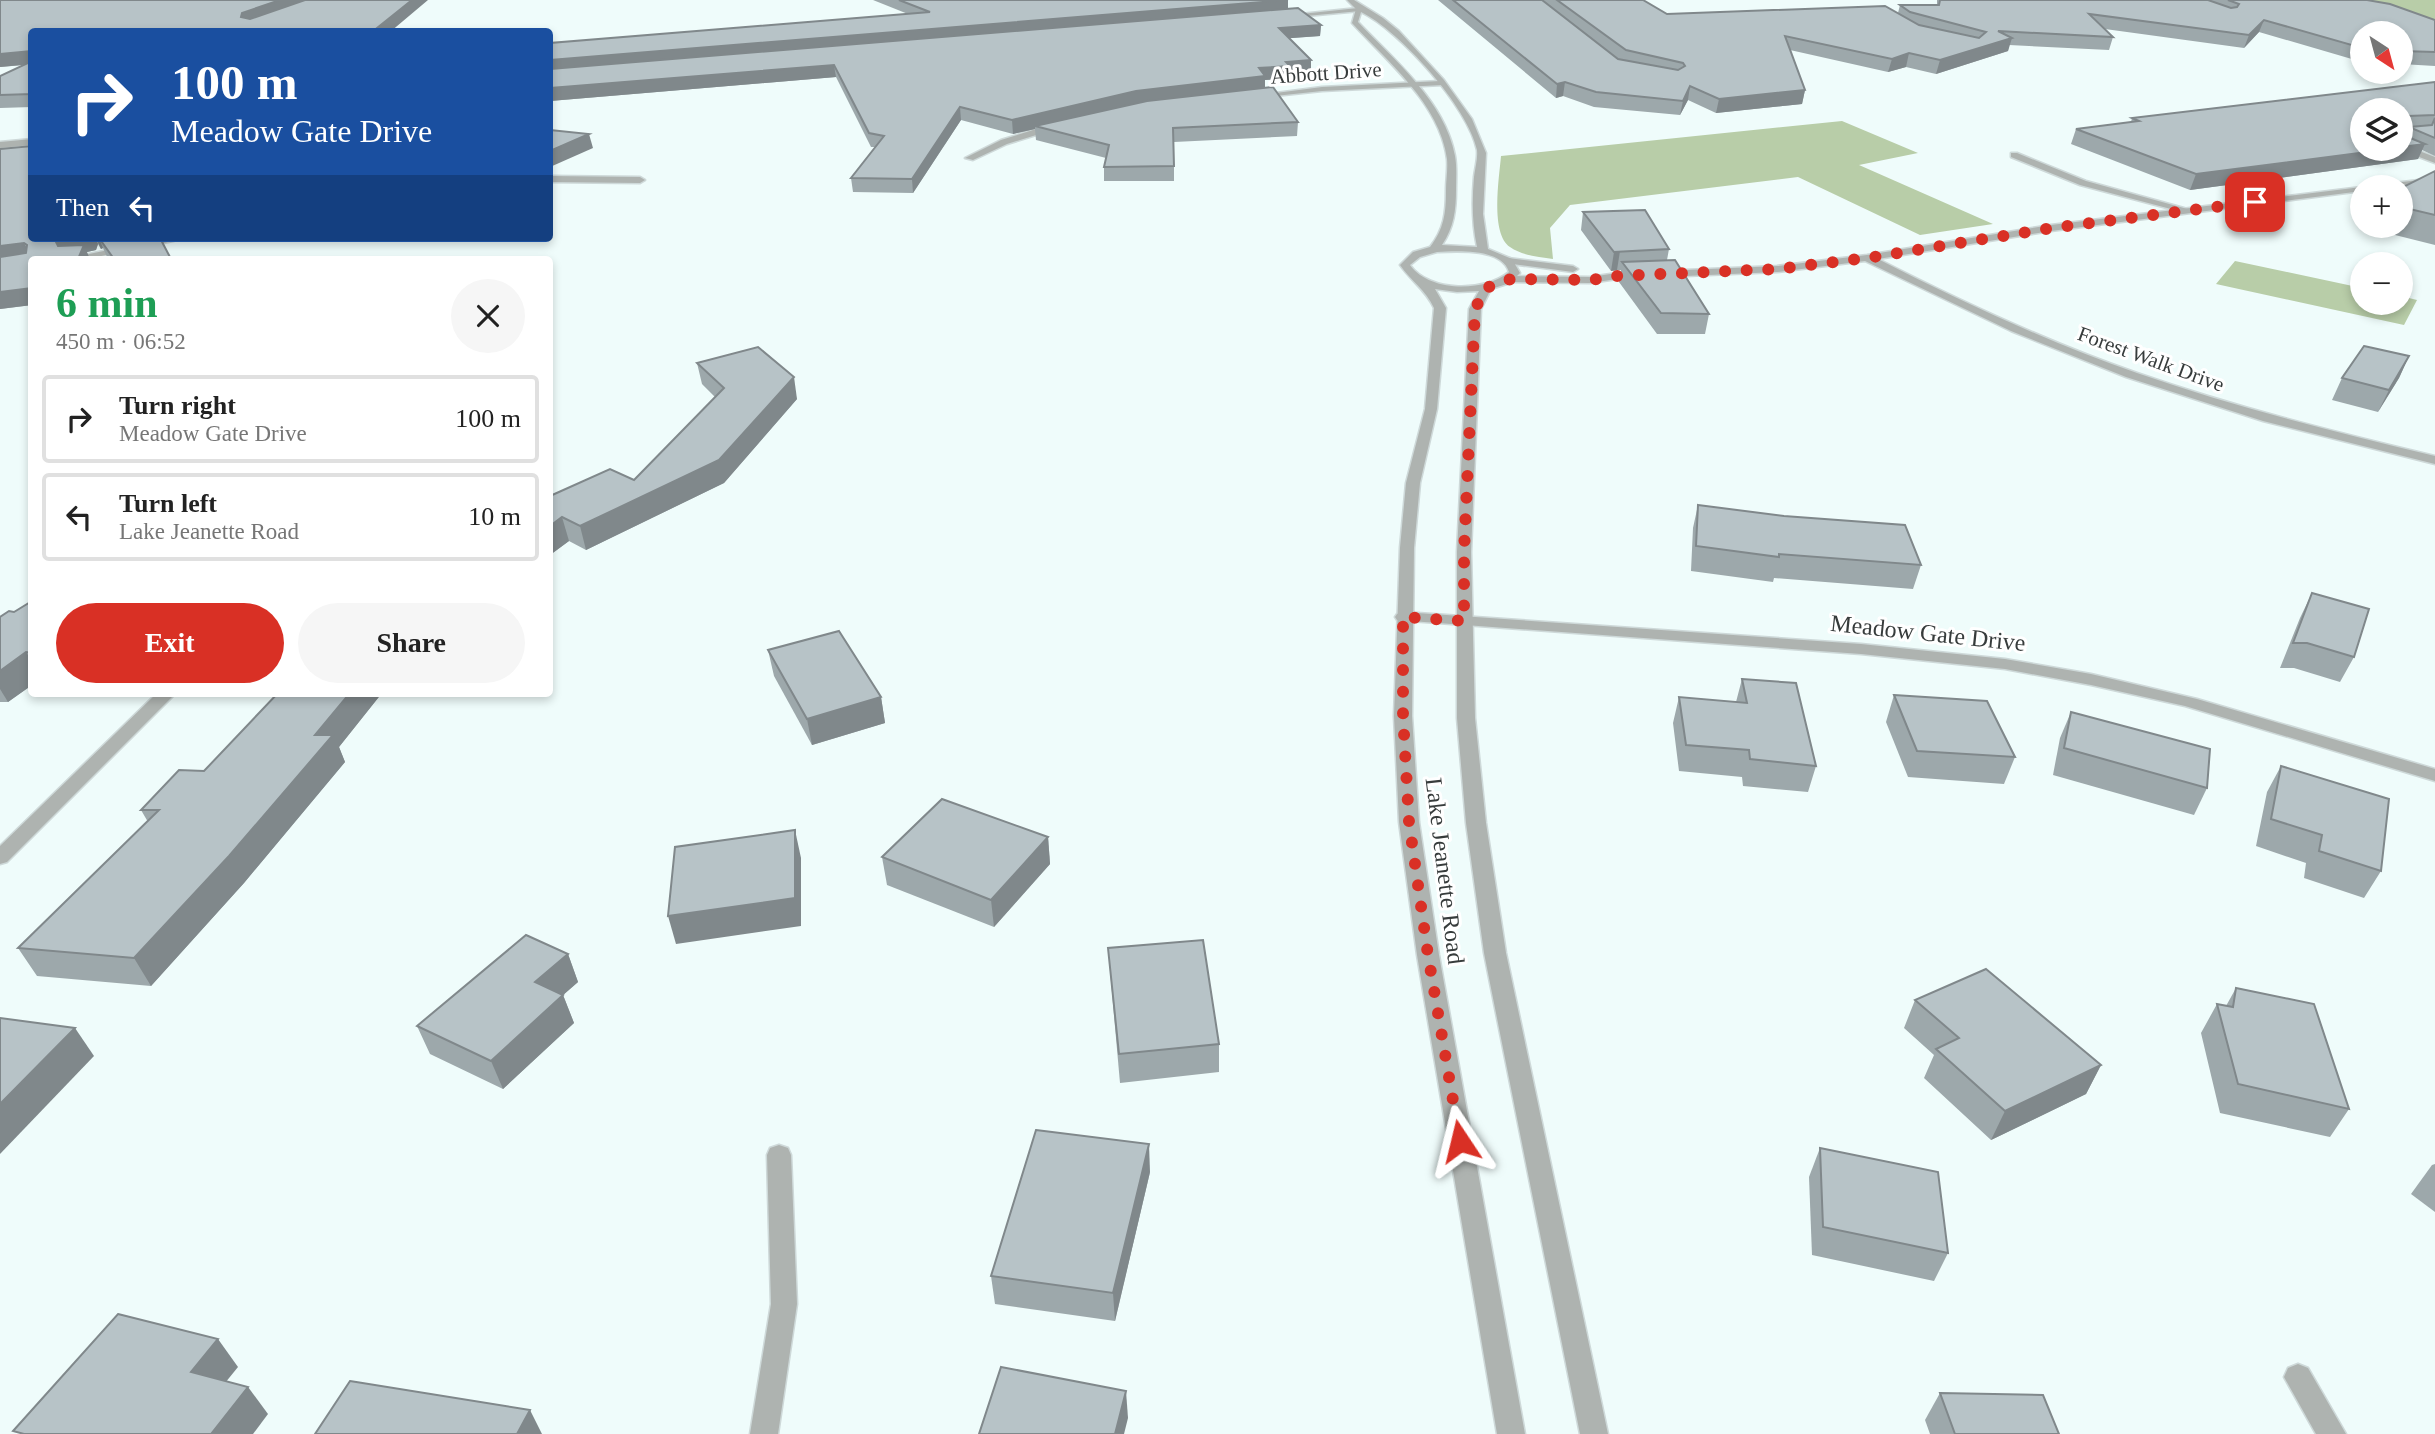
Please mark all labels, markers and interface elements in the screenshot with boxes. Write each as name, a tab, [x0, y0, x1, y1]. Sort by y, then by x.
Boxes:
north arrow	[2350, 21, 2413, 84]
map controls	[2350, 21, 2413, 315]
text: 100 m	[171, 55, 298, 110]
icon: right	[56, 56, 147, 147]
street label: Abbott Drive	[1270, 57, 1382, 89]
button: layers	[2350, 98, 2413, 161]
text: Meadow Gate Drive	[171, 113, 432, 149]
pin	[2225, 172, 2285, 232]
button: +	[2350, 175, 2413, 238]
icon: arrive	[2236, 183, 2274, 221]
icon: left	[123, 189, 161, 227]
text: Then	[56, 193, 109, 222]
button: −	[2350, 252, 2413, 315]
button: close	[451, 279, 525, 353]
text: 6 min	[56, 280, 158, 326]
street label: Forest Walk Drive	[2074, 321, 2228, 397]
text: 450 m · 06:52	[56, 329, 186, 354]
text: Turn right	[119, 391, 236, 420]
icon: right	[60, 400, 98, 438]
text: 100 m	[455, 404, 521, 433]
text: Meadow Gate Drive	[119, 421, 307, 446]
text: Turn left	[119, 489, 217, 518]
icon: left	[60, 498, 98, 536]
text: 10 m	[468, 502, 521, 531]
text: Lake Jeanette Road	[119, 519, 299, 544]
button: Exit	[56, 603, 284, 683]
button: Share	[298, 603, 525, 683]
street label: Meadow Gate Drive	[1829, 610, 2027, 656]
street label: Lake Jeanette Road	[1421, 776, 1469, 966]
position arrow	[1423, 1104, 1497, 1178]

